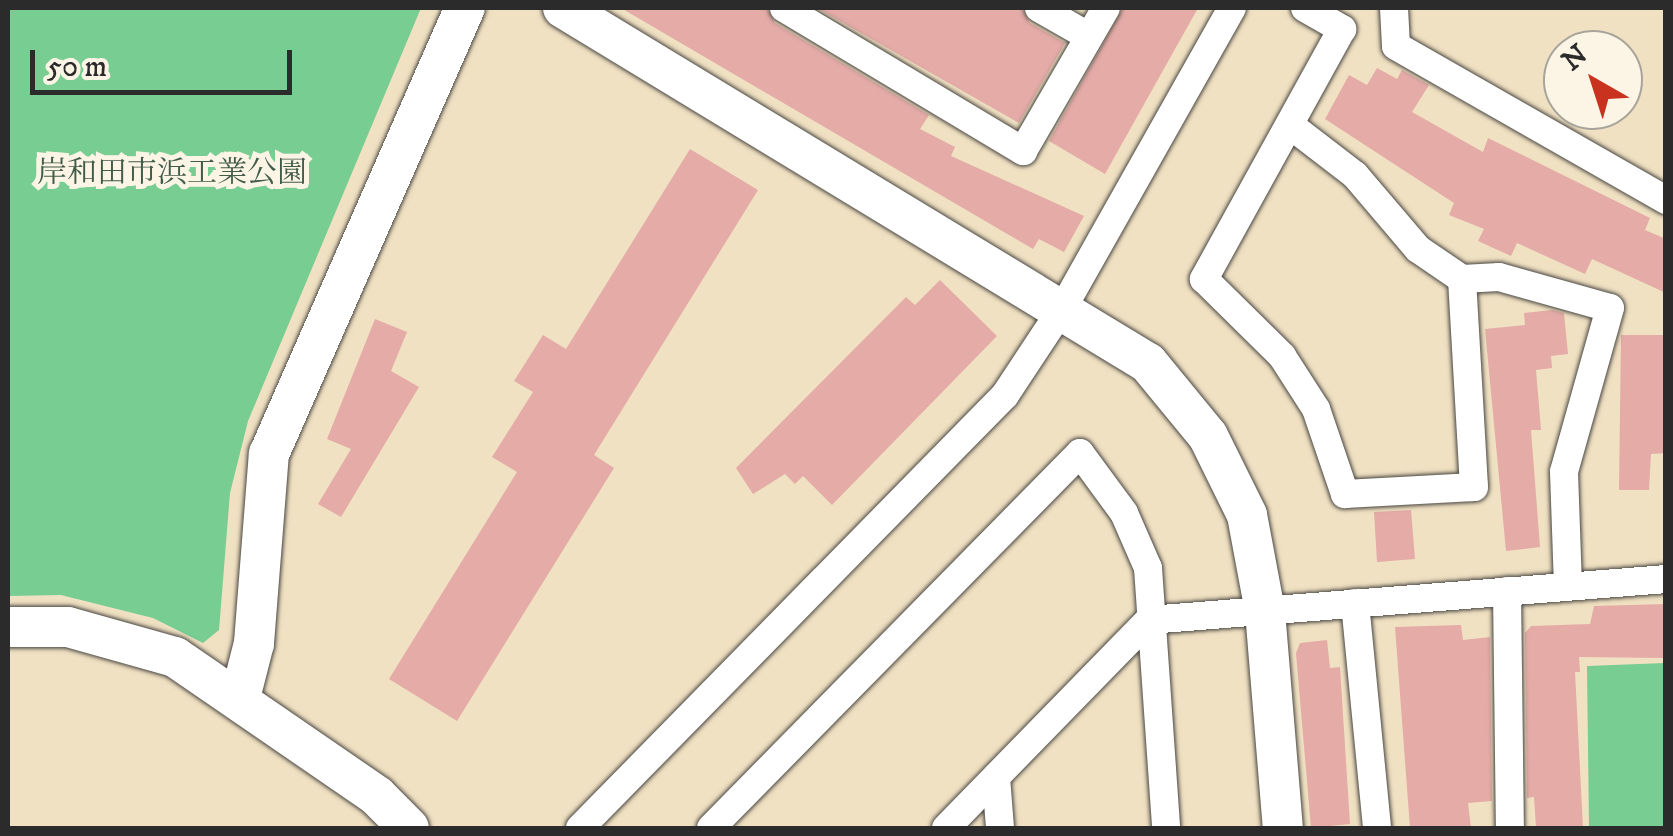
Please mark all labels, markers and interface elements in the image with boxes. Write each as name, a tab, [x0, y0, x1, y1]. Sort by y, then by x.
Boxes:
scale bar	[35, 30, 298, 92]
north arrow	[1543, 30, 1643, 130]
text: N	[1555, 37, 1595, 79]
text: 50 m	[47, 49, 107, 86]
park label: 岸和田市浜工業公園	[37, 156, 307, 192]

